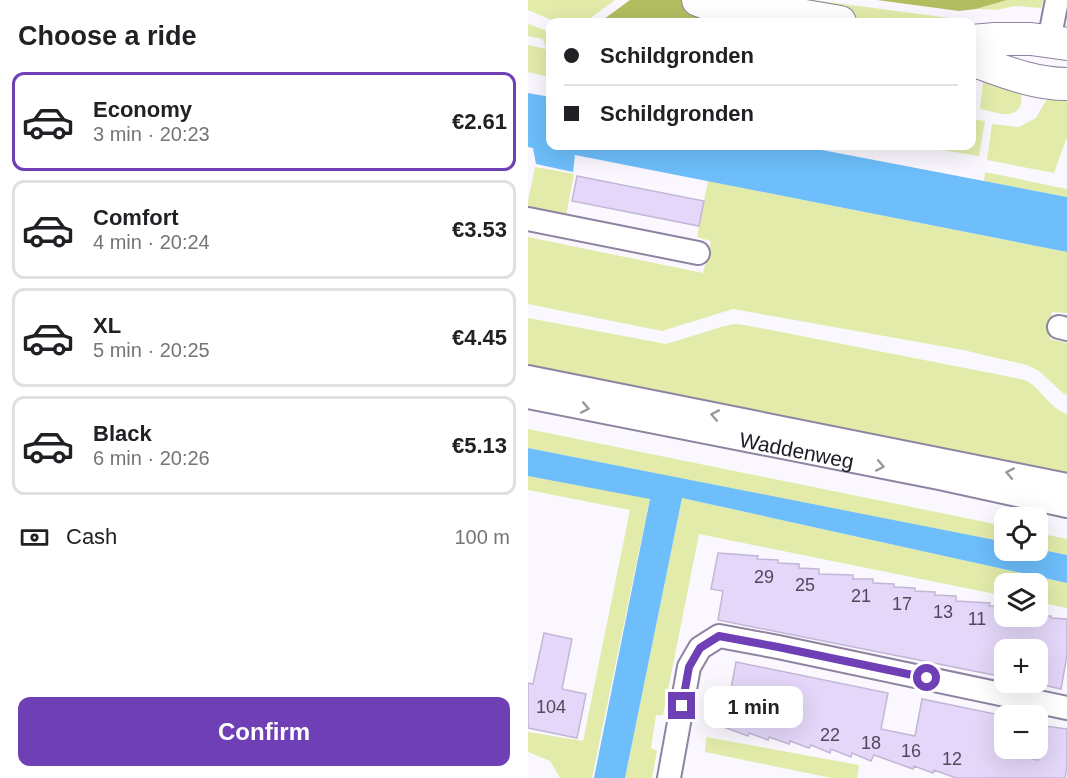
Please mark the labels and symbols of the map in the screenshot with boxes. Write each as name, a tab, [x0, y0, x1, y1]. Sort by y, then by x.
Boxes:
one-way arrow	[580, 401, 590, 414]
one-way arrow	[711, 409, 721, 422]
street label: Waddenweg	[738, 427, 856, 472]
one-way arrow	[874, 459, 884, 472]
one-way arrow	[1005, 467, 1015, 480]
house number: 29	[754, 567, 774, 587]
house number: 25	[795, 575, 815, 595]
house number: 21	[851, 586, 871, 606]
house number: 17	[892, 594, 912, 614]
house number: 13	[933, 602, 953, 622]
house number: 11	[968, 609, 986, 629]
route start	[913, 664, 940, 691]
callout: 1 min	[703, 685, 802, 727]
route end	[668, 692, 695, 719]
house number: 104	[536, 697, 566, 717]
house number: 22	[820, 725, 840, 745]
house number: 18	[861, 733, 881, 753]
house number: 16	[901, 741, 921, 761]
house number: 12	[942, 749, 962, 769]

